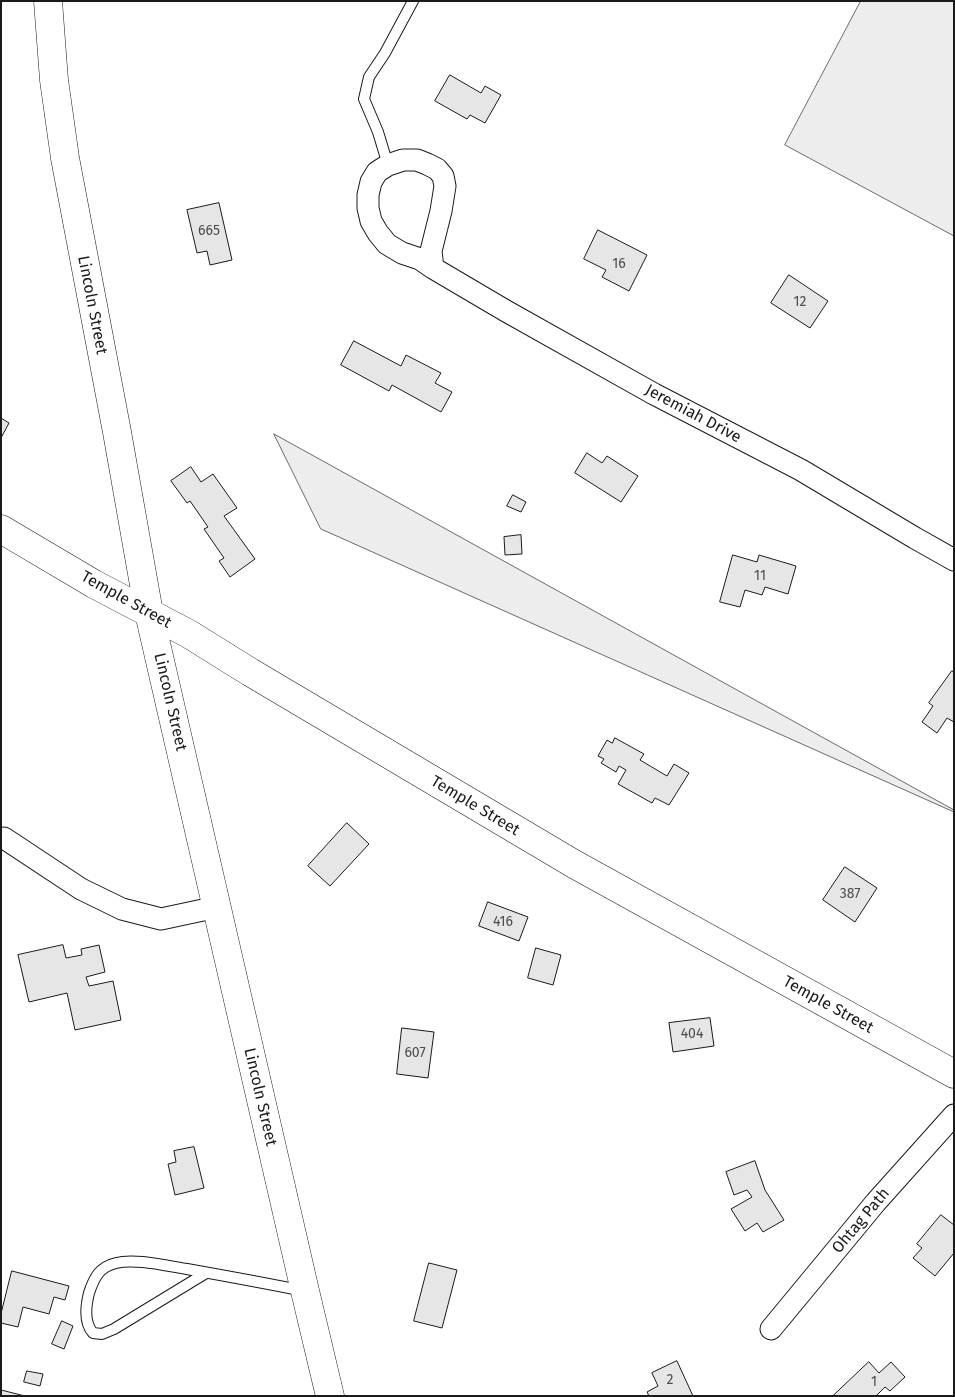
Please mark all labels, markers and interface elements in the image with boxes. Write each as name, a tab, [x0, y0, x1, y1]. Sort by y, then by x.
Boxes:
house number: 665	[198, 223, 220, 239]
street label: Lincoln Street	[73, 254, 111, 356]
house number: 16	[612, 256, 626, 272]
house number: 12	[794, 294, 806, 310]
street label: Jeremiah Drive	[642, 381, 744, 447]
street label: Temple Street	[77, 567, 175, 633]
house number: 11	[754, 568, 766, 584]
street label: Lincoln Street	[149, 651, 191, 753]
street label: Temple Street	[427, 772, 523, 840]
house number: 387	[840, 886, 860, 902]
house number: 416	[493, 914, 513, 930]
street label: Temple Street	[779, 972, 877, 1038]
house number: 404	[681, 1026, 703, 1042]
house number: 607	[404, 1045, 426, 1061]
street label: Lincoln Street	[239, 1046, 281, 1148]
street label: Ohtag Path	[828, 1184, 894, 1258]
house number: 2	[667, 1372, 673, 1388]
house number: 1	[871, 1374, 877, 1390]

